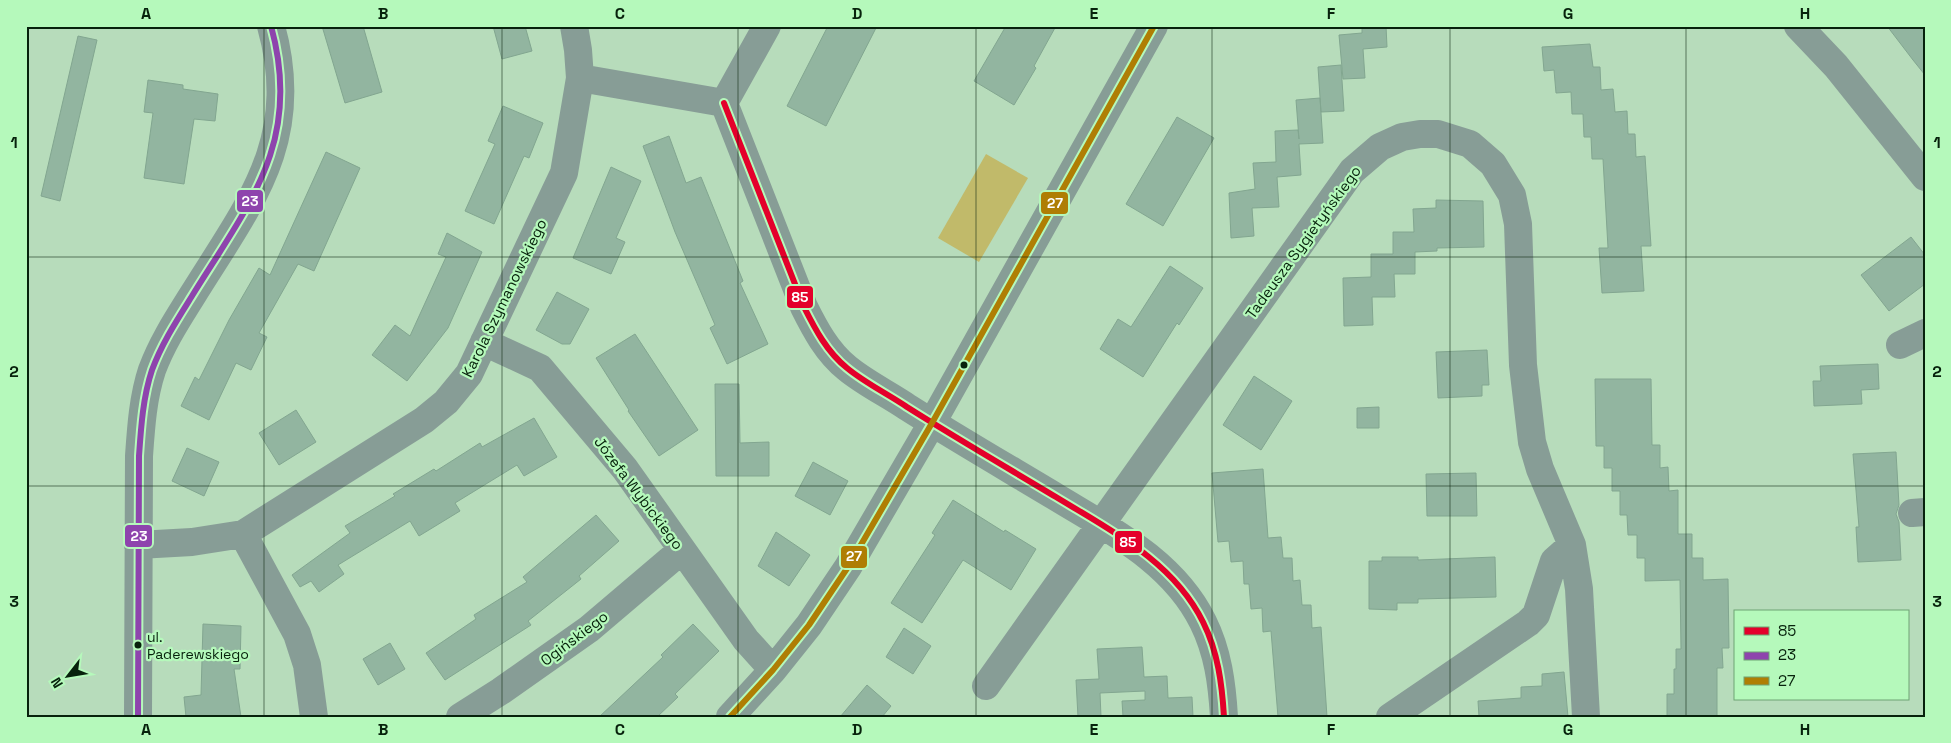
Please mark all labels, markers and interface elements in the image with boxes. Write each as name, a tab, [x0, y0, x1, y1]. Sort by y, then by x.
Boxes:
text: A	[141, 3, 151, 24]
text: B	[378, 3, 388, 24]
text: C	[615, 3, 625, 24]
text: D	[852, 3, 862, 24]
text: E	[1090, 3, 1099, 24]
text: F	[1327, 3, 1336, 24]
text: G	[1563, 3, 1573, 24]
text: H	[1800, 3, 1810, 24]
text: 1	[10, 132, 18, 153]
text: 1	[1933, 132, 1941, 153]
street label: Tadeusza Sygietyńskiego	[1241, 162, 1365, 322]
line badge: 23	[236, 189, 264, 213]
line badge: 27	[1040, 191, 1069, 215]
text: 23	[242, 192, 258, 210]
text: 27	[1047, 194, 1063, 212]
street label: Karola Szymanowskiego	[457, 216, 551, 380]
line badge: 85	[786, 285, 814, 309]
text: 85	[792, 288, 808, 306]
unlabelled marker	[959, 360, 969, 370]
text: 2	[9, 361, 19, 382]
text: 2	[1932, 361, 1942, 382]
street label: Józefa Wybickiego	[590, 433, 688, 553]
line badge: 23	[124, 524, 153, 548]
text: 23	[131, 527, 147, 545]
line badge: 85	[1114, 530, 1143, 554]
text: 85	[1120, 533, 1136, 551]
line badge: 27	[840, 545, 868, 569]
text: 27	[846, 547, 862, 565]
text: 3	[9, 591, 19, 612]
text: 3	[1932, 591, 1942, 612]
street label: Ogińskiego	[536, 606, 612, 670]
legend	[1734, 610, 1908, 700]
text: 85	[1778, 621, 1796, 640]
place label: ul. Paderewskiego	[147, 628, 249, 663]
marker: ul. Paderewskiego	[133, 640, 143, 650]
text: 23	[1778, 645, 1796, 664]
north arrow	[42, 650, 92, 700]
text: 27	[1778, 671, 1795, 690]
text: N	[47, 674, 67, 691]
text: A	[141, 719, 151, 740]
text: B	[378, 719, 388, 740]
text: C	[615, 719, 625, 740]
text: D	[852, 719, 862, 740]
text: E	[1090, 719, 1099, 740]
text: F	[1327, 719, 1336, 740]
text: G	[1563, 719, 1573, 740]
text: H	[1800, 719, 1810, 740]

